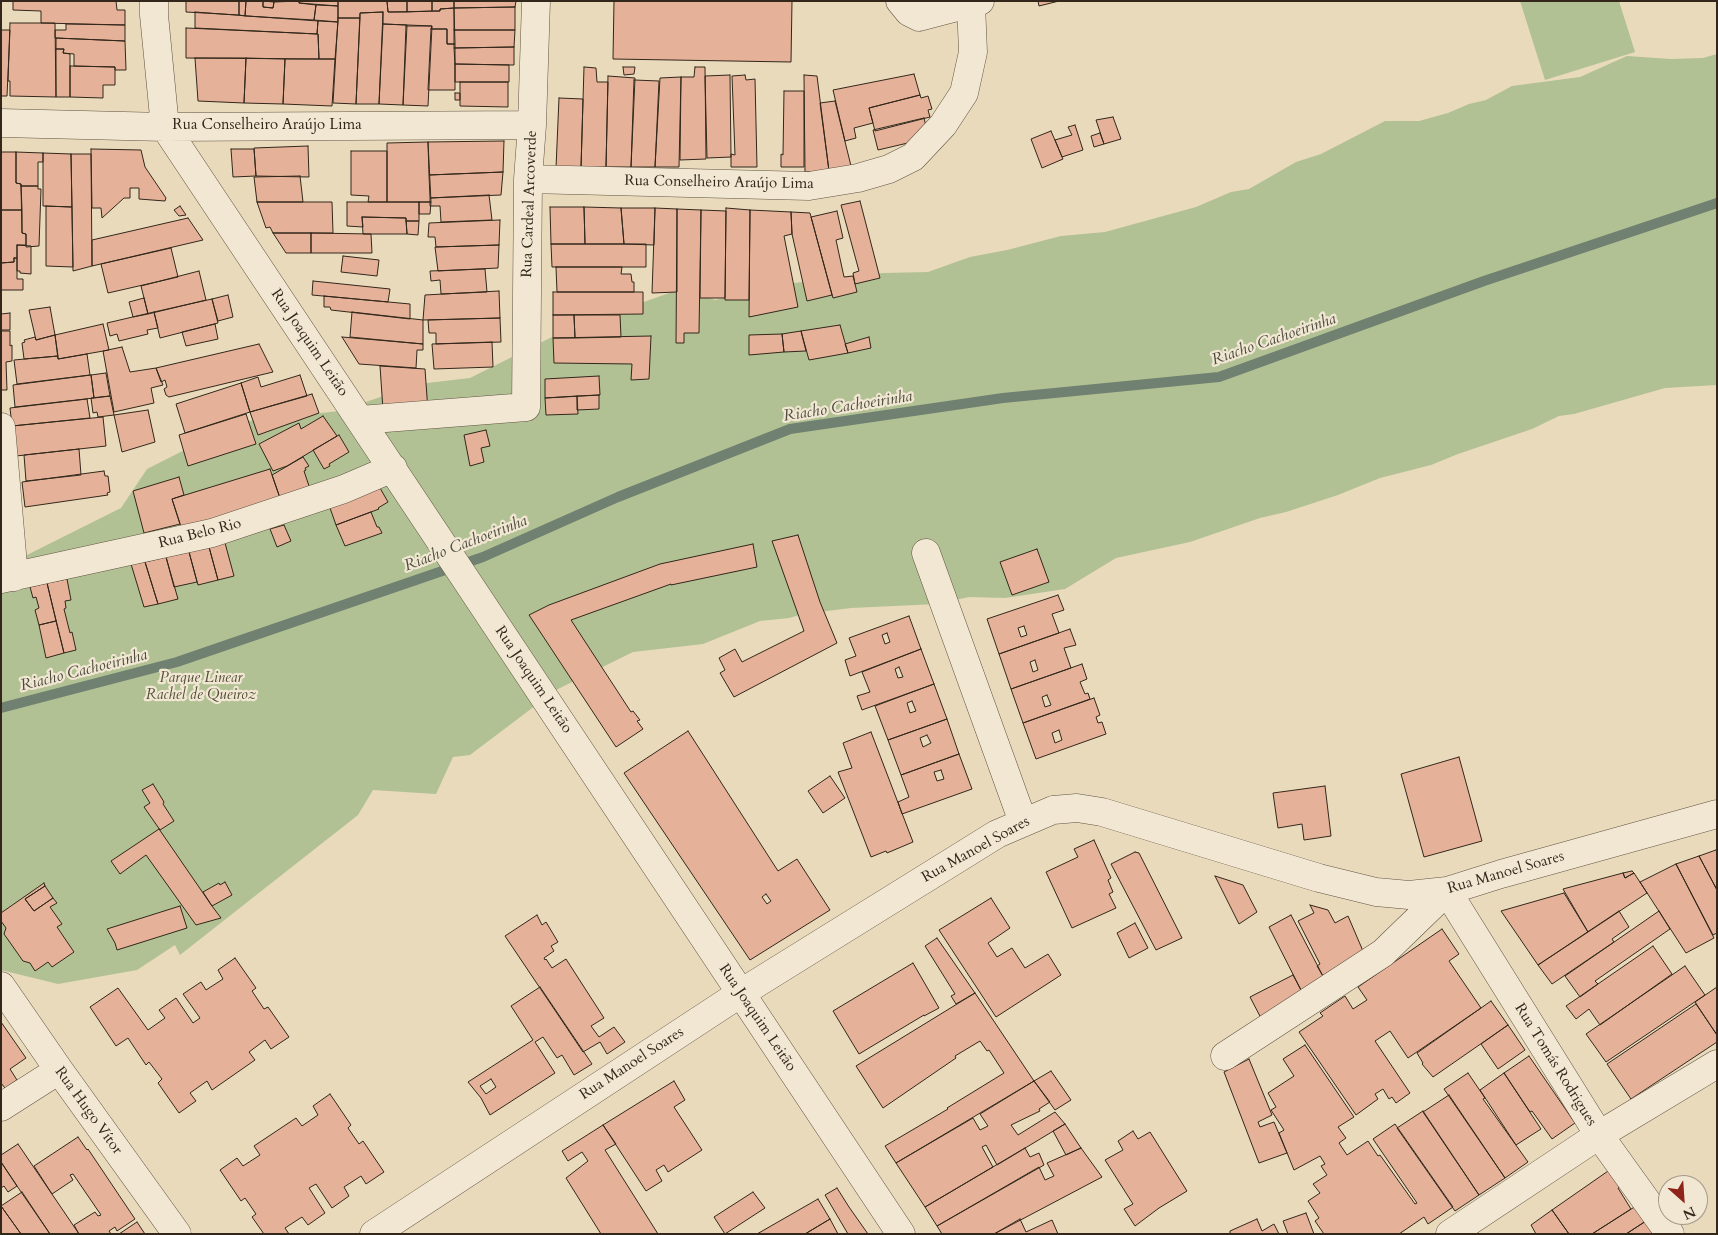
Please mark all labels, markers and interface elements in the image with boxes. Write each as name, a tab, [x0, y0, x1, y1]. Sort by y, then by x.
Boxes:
street label: Rua Conselheiro Araújo Lima	[172, 117, 362, 135]
street label: Rua Cardeal Arcoverde	[518, 130, 542, 278]
street label: Rua Conselheiro Araújo Lima	[624, 172, 814, 194]
street label: Rua Joaquim Leitão	[266, 286, 352, 400]
water label: Riacho Cachoeirinha	[1209, 310, 1339, 370]
water label: Riacho Cachoeirinha	[782, 387, 914, 427]
water label: Riacho Cachoeirinha	[402, 512, 530, 576]
street label: Rua Belo Rio	[157, 515, 243, 553]
street label: Rua Joaquim Leitão	[490, 623, 576, 737]
water label: Riacho Cachoeirinha	[19, 646, 149, 696]
park label: Parque Linear Rachel de Queiroz	[146, 670, 256, 705]
street label: Rua Manoel Soares	[919, 813, 1033, 887]
street label: Rua Manoel Soares	[1446, 848, 1566, 898]
street label: Rua Joaquim Leitão	[714, 961, 800, 1075]
street label: Rua Tomás Rodrigues	[1510, 1000, 1600, 1130]
street label: Rua Manoel Soares	[577, 1024, 687, 1104]
street label: Rua Hugo Vítor	[50, 1064, 126, 1158]
north arrow	[1658, 1175, 1708, 1225]
text: N	[1680, 1202, 1699, 1224]

